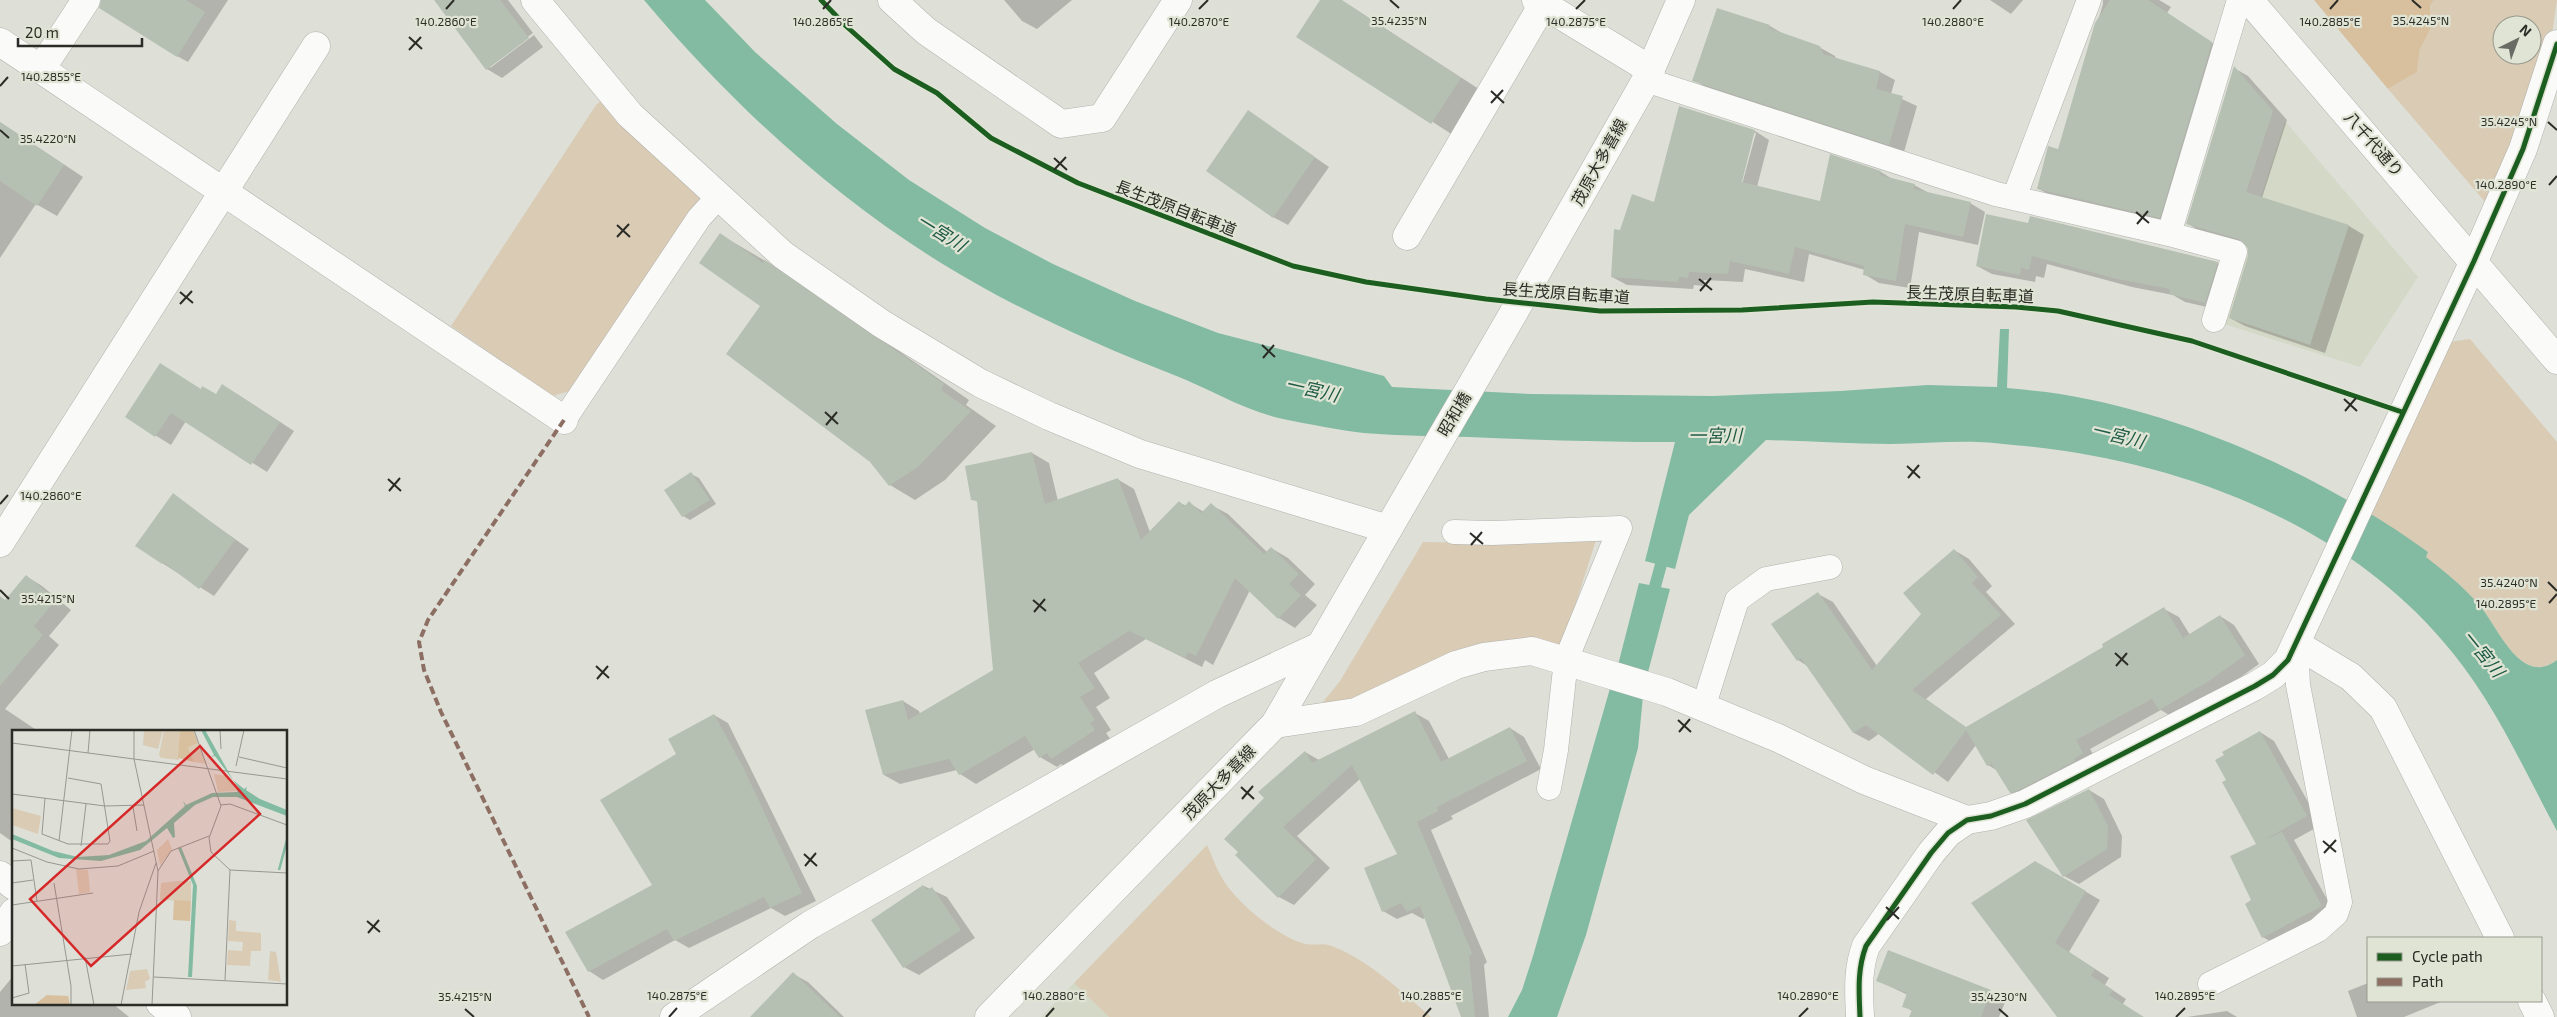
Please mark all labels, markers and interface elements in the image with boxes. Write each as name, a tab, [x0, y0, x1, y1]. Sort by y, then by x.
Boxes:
text: 35.4235°N	[1371, 13, 1427, 27]
text: 35.4245°N	[2393, 13, 2449, 27]
text: 140.2860°E	[415, 14, 477, 28]
text: 140.2865°E	[793, 14, 854, 28]
text: 140.2870°E	[1169, 14, 1230, 28]
text: 140.2875°E	[1546, 14, 1606, 28]
text: 140.2880°E	[1922, 14, 1984, 28]
text: 140.2885°E	[2300, 14, 2361, 28]
scale bar	[18, 15, 141, 47]
north arrow	[2492, 15, 2542, 65]
text: N	[2517, 20, 2535, 40]
text: 20 m	[25, 23, 59, 41]
text: 140.2855°E	[21, 69, 81, 83]
street label: 八千代通り	[2341, 107, 2408, 180]
text: 35.4245°N	[2481, 114, 2537, 128]
street label: 茂原大多喜線	[1567, 115, 1630, 208]
text: 35.4220°N	[20, 131, 76, 145]
street label: 長生茂原自転車道	[1113, 176, 1239, 239]
text: 140.2890°E	[2475, 177, 2537, 191]
water label: 一宮川	[913, 209, 972, 257]
street label: 長生茂原自転車道	[1502, 279, 1631, 306]
street label: 長生茂原自転車道	[1906, 282, 2034, 305]
water label: 一宮川	[1283, 372, 1343, 406]
street label: 昭和橋	[1433, 388, 1474, 439]
water label: 一宮川	[2089, 418, 2149, 453]
water label: 一宮川	[1688, 424, 1744, 446]
text: 140.2860°E	[20, 488, 82, 502]
text: 35.4240°N	[2480, 575, 2538, 589]
text: 35.4215°N	[21, 591, 75, 605]
text: 140.2895°E	[2476, 596, 2537, 610]
water label: 一宮川	[2458, 625, 2511, 683]
inset map	[12, 730, 288, 1004]
street label: 茂原大多喜線	[1178, 741, 1259, 823]
legend	[2367, 937, 2542, 1002]
text: Cycle path	[2412, 947, 2483, 965]
text: Path	[2412, 972, 2443, 990]
text: 140.2875°E	[647, 988, 707, 1002]
text: 140.2880°E	[1023, 988, 1085, 1002]
text: 140.2885°E	[1401, 988, 1462, 1002]
text: 140.2890°E	[1777, 988, 1839, 1002]
text: 140.2895°E	[2155, 988, 2216, 1002]
text: 35.4215°N	[438, 989, 492, 1003]
text: 35.4230°N	[1971, 989, 2027, 1003]

